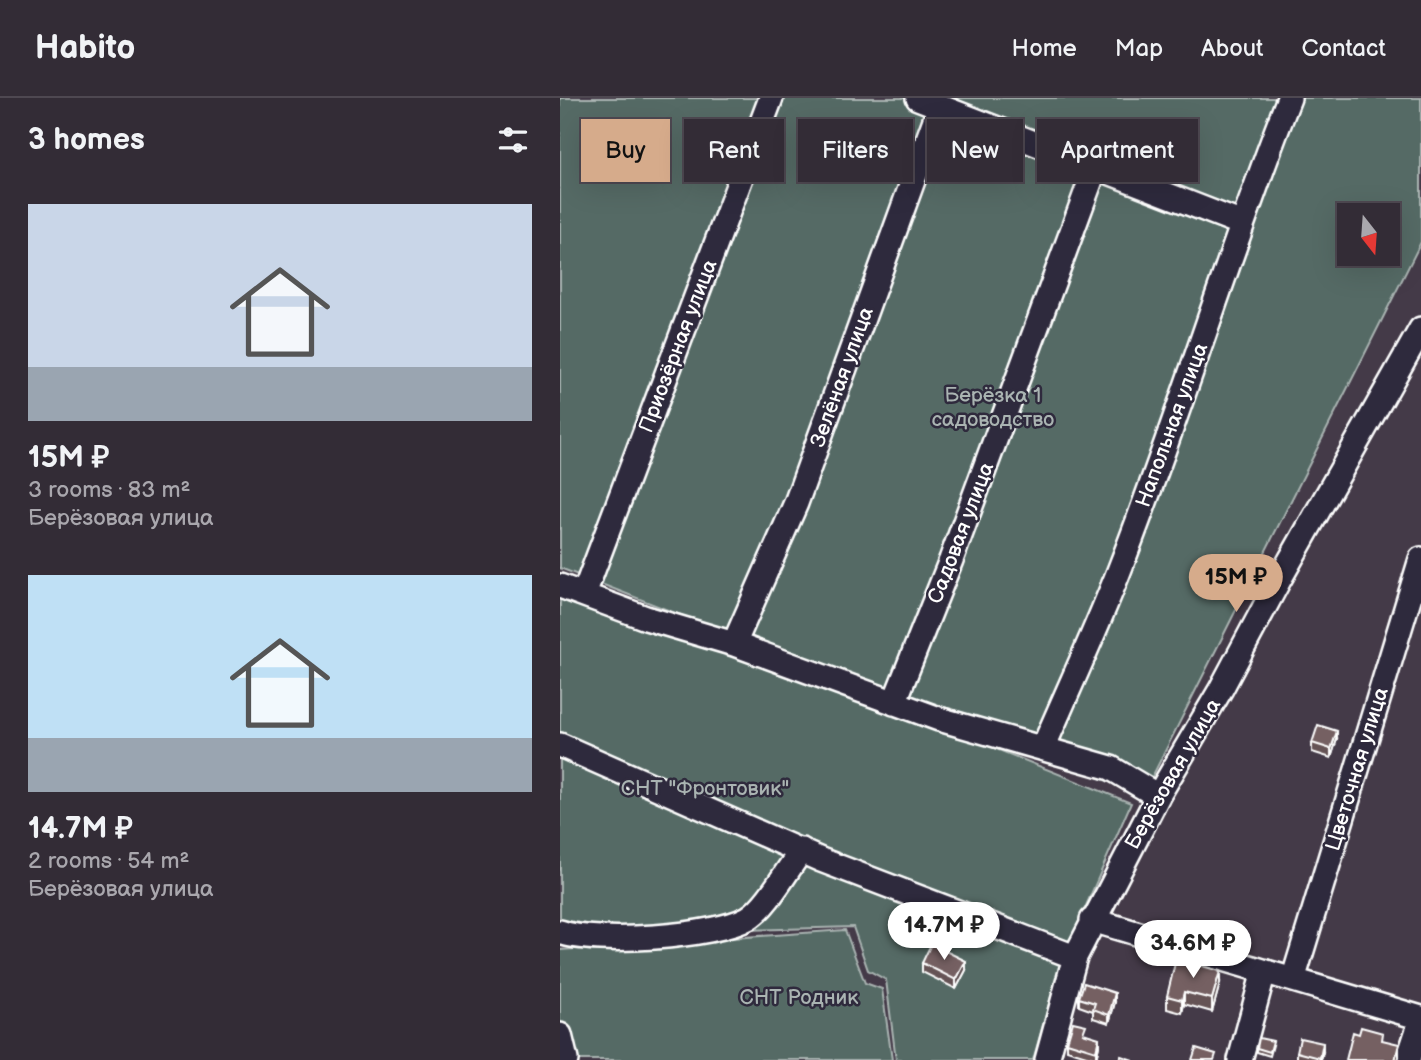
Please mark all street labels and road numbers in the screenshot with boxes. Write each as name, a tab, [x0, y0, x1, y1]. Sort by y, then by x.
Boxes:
street label: Приозёрная улица	[633, 255, 723, 436]
street label: Зелёная улица	[805, 303, 879, 450]
street label: Напольная улица	[1131, 339, 1214, 511]
street label: Садовая улица	[923, 458, 1000, 607]
street label: Цветочная улица	[1320, 684, 1394, 854]
street label: Берёзовая улица	[1120, 694, 1226, 854]

